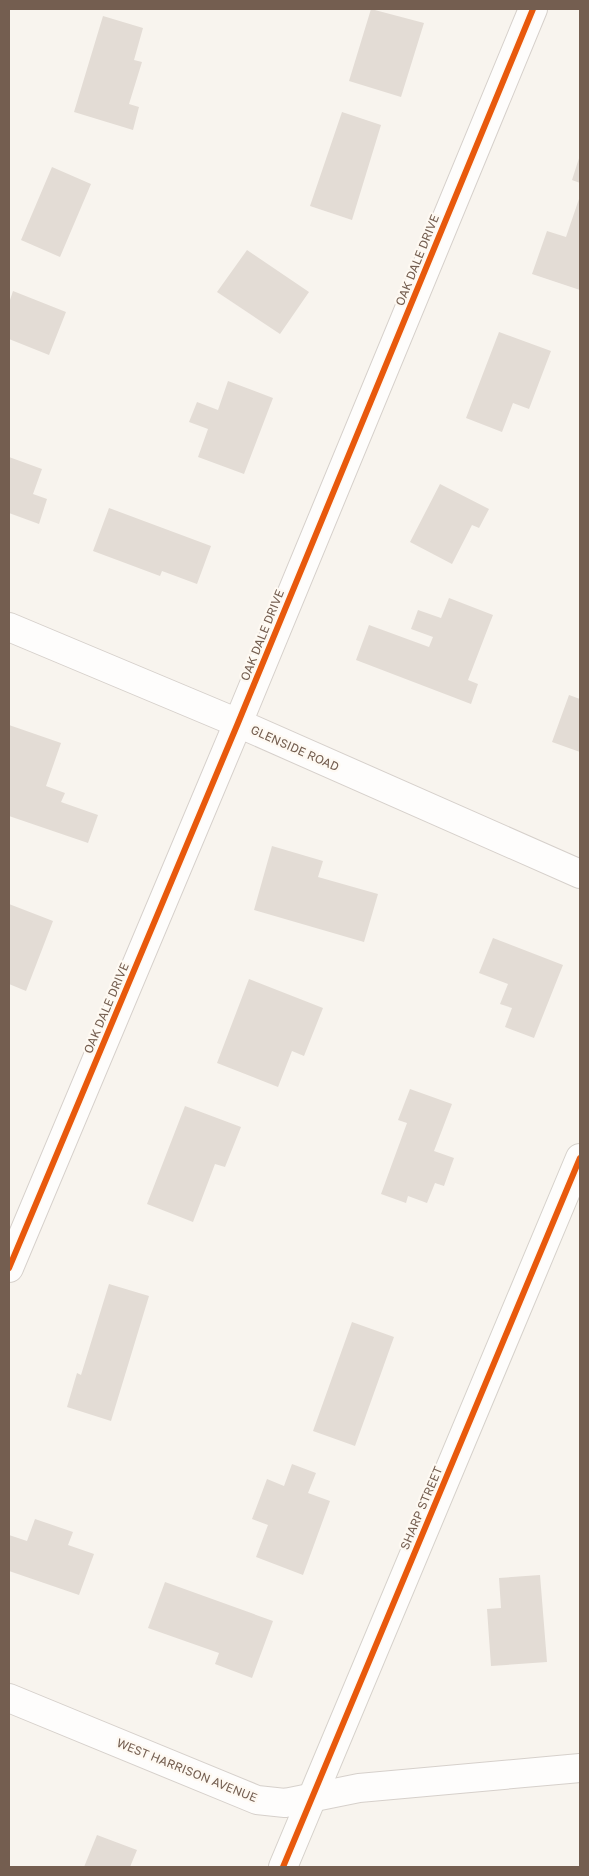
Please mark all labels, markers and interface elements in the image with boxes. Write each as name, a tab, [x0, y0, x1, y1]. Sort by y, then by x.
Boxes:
street label: OAK DALE DRIVE	[392, 212, 442, 308]
street label: OAK DALE DRIVE	[237, 587, 287, 683]
street label: GLENSIDE ROAD	[248, 722, 342, 774]
street label: OAK DALE DRIVE	[80, 960, 132, 1056]
street label: SHARP STREET	[397, 1463, 446, 1552]
street label: WEST HARRISON AVENUE	[115, 1735, 259, 1805]

